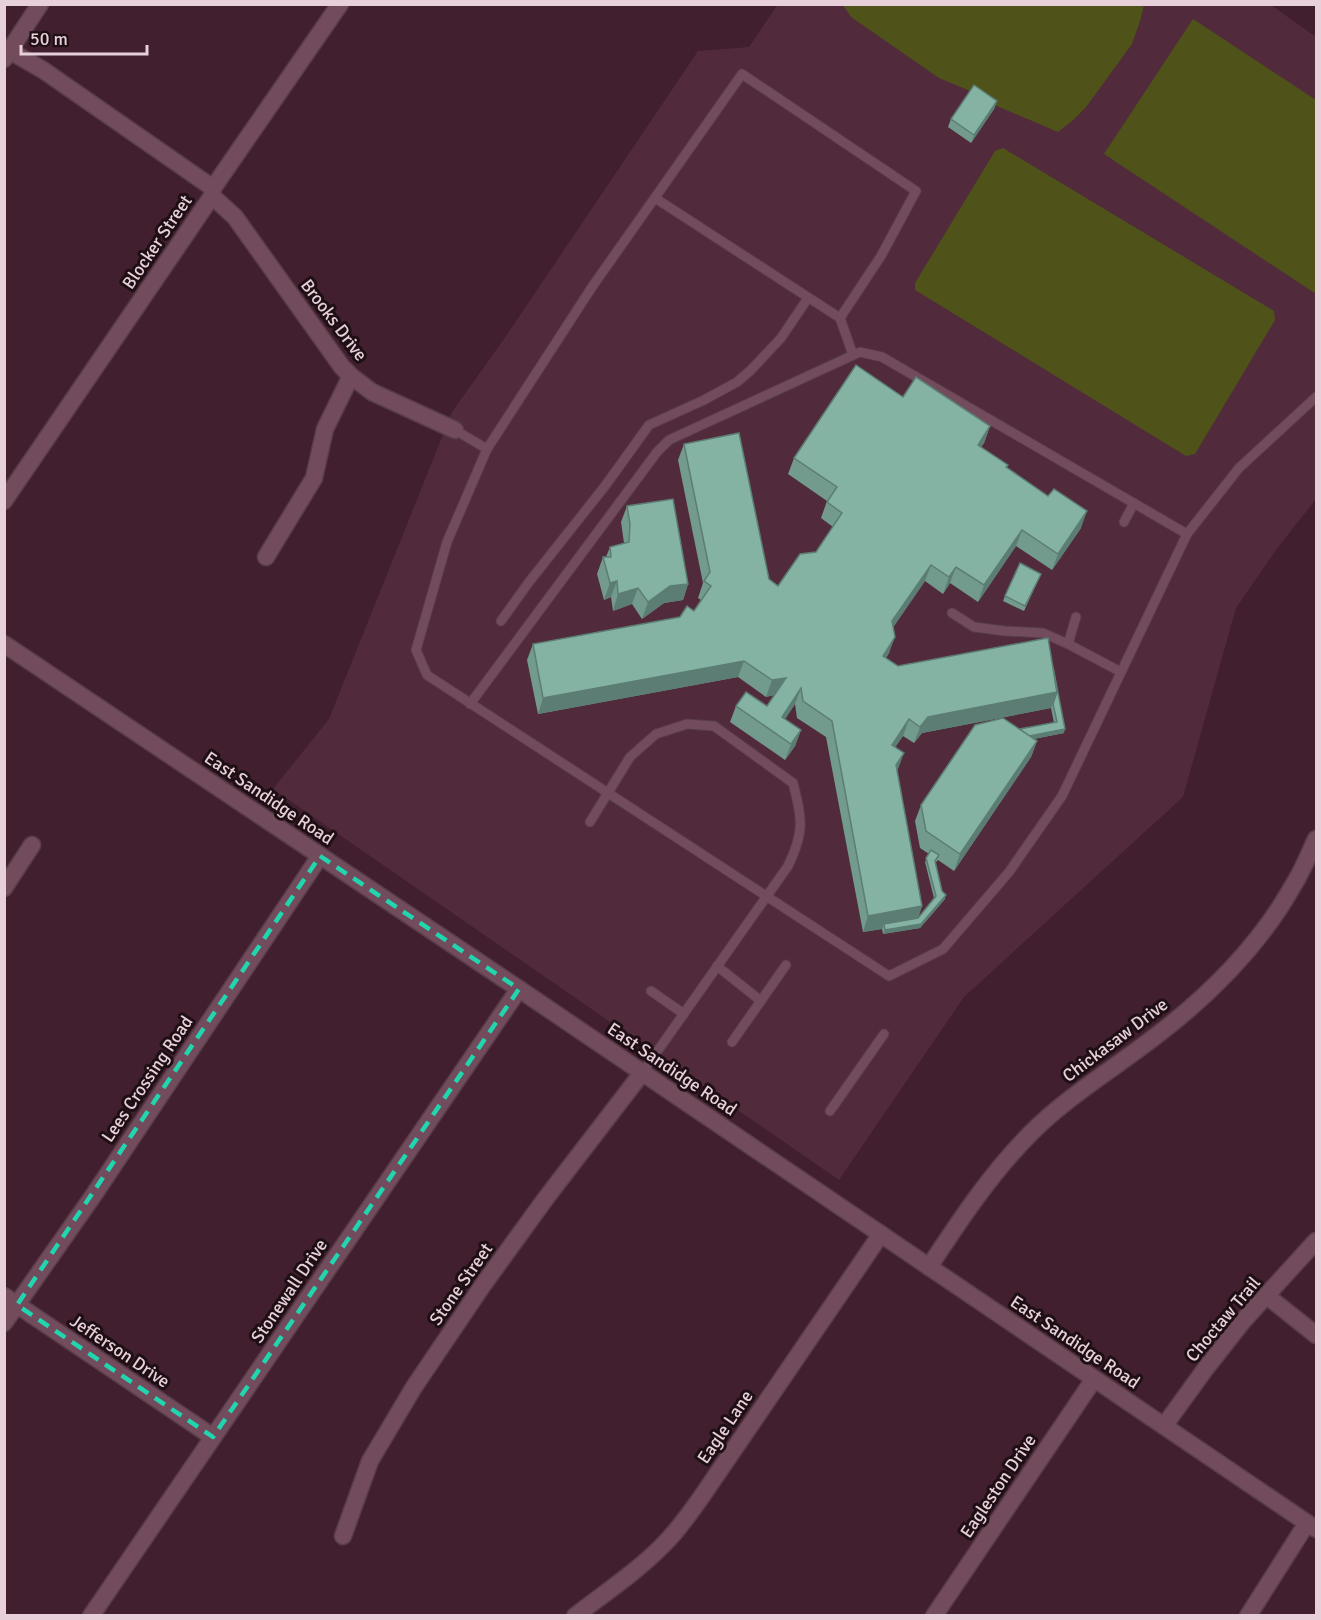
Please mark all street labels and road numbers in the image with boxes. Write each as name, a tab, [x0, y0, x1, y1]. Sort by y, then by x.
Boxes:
street label: Blocker Street	[117, 191, 197, 293]
street label: Brooks Drive	[296, 275, 372, 365]
street label: East Sandidge Road	[200, 747, 338, 849]
street label: Chickasaw Drive	[1058, 993, 1172, 1087]
street label: Lees Crossing Road	[97, 1012, 197, 1146]
street label: East Sandidge Road	[603, 1018, 741, 1120]
street label: Stonewall Drive	[246, 1235, 332, 1347]
street label: Stone Street	[425, 1239, 497, 1329]
street label: Choctaw Trail	[1181, 1272, 1265, 1366]
street label: East Sandidge Road	[1006, 1291, 1144, 1393]
street label: Jefferson Drive	[66, 1310, 174, 1392]
street label: Eagle Lane	[692, 1386, 758, 1468]
street label: Eagleston Drive	[955, 1430, 1041, 1542]

